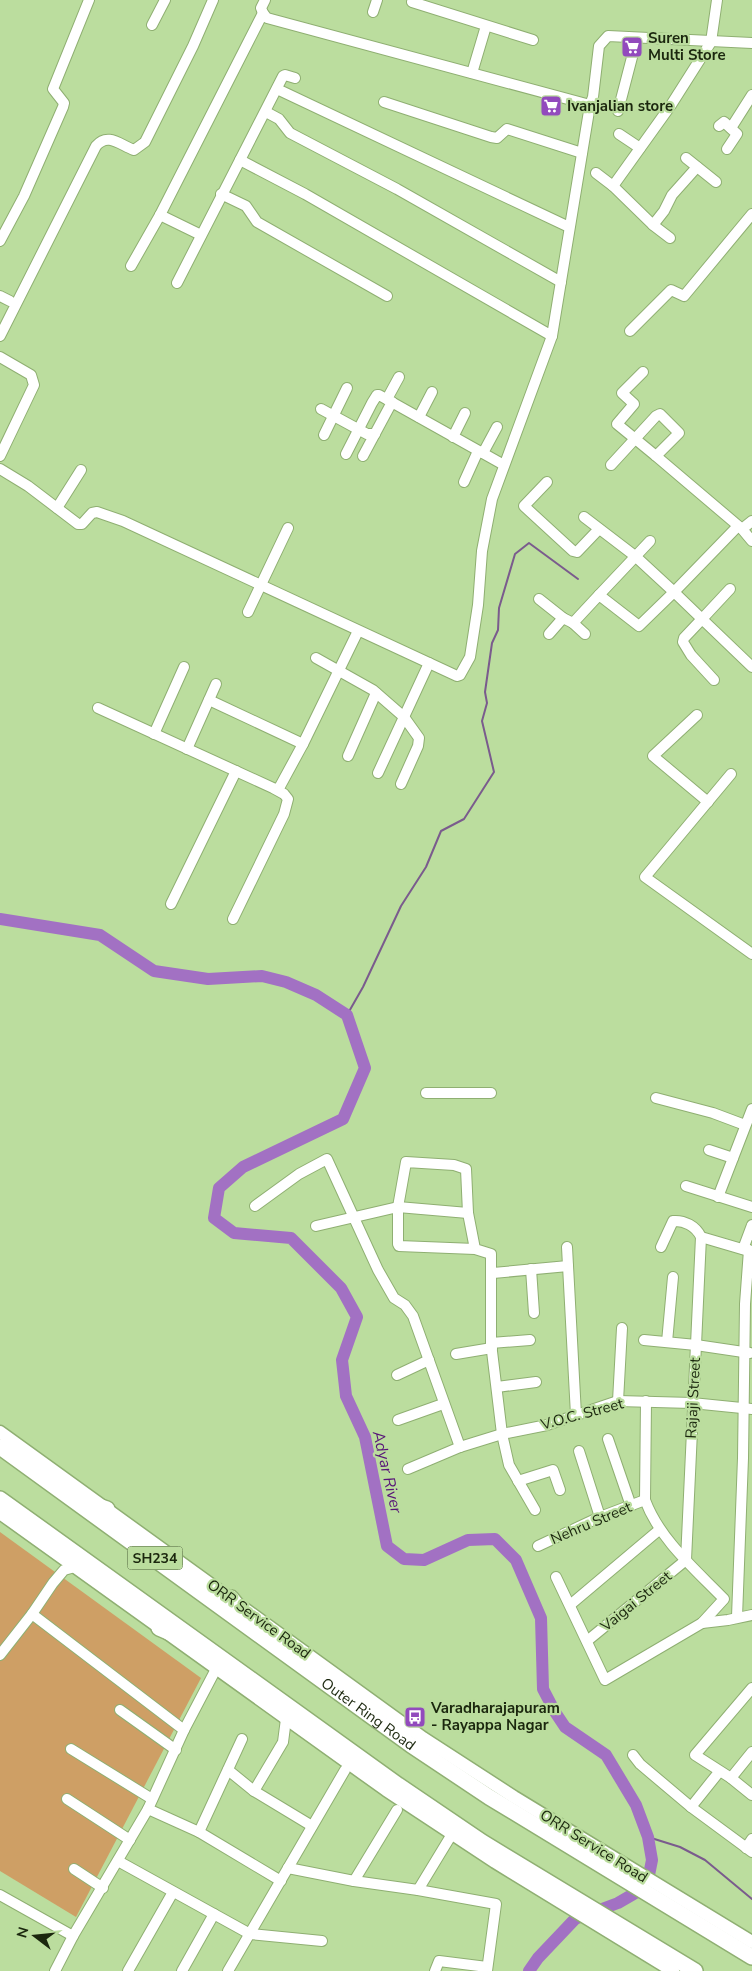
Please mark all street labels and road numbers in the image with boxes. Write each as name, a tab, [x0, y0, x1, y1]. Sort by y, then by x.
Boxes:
street label: Rajaji Street	[681, 1356, 705, 1439]
street label: V.O.C. Street	[538, 1393, 626, 1435]
street label: Nehru Street	[547, 1497, 635, 1549]
road number: SH234	[128, 1546, 182, 1570]
street label: Vaigai Street	[596, 1566, 676, 1636]
street label: ORR Service Road	[203, 1575, 315, 1663]
street label: Outer Ring Road	[317, 1673, 420, 1755]
street label: ORR Service Road	[536, 1805, 652, 1887]

